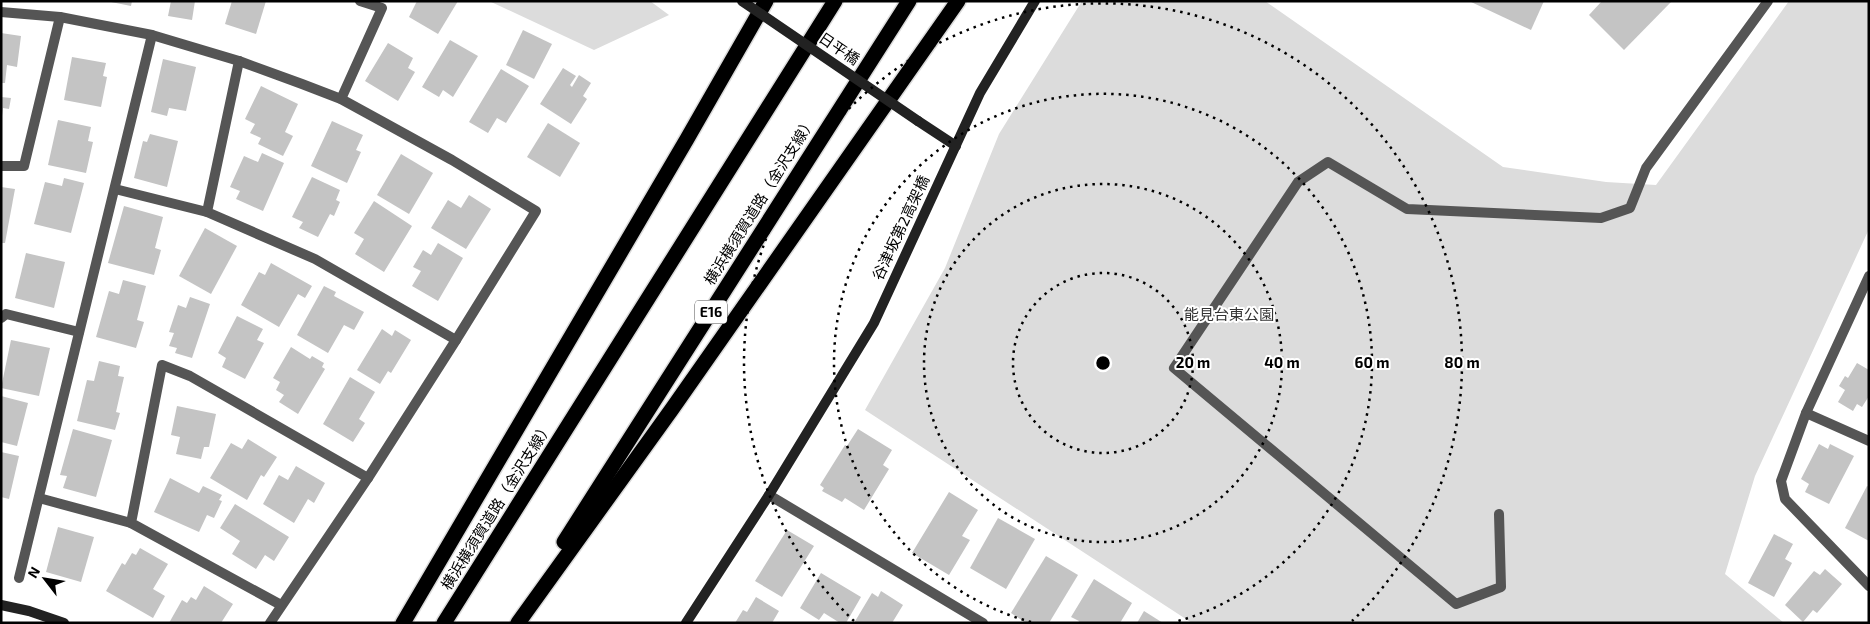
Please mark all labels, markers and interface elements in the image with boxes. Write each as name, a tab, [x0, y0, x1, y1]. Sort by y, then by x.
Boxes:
street label: 日平橋	[816, 28, 863, 68]
street label: 横浜横須賀道路（金沢支線）	[700, 113, 818, 288]
street label: 谷津坂第2高架橋	[868, 172, 932, 283]
road number: E16	[695, 300, 727, 324]
park label: 能見台東公園	[1184, 305, 1274, 323]
text: 20 m	[1176, 353, 1210, 371]
text: 40 m	[1264, 353, 1300, 371]
text: 60 m	[1355, 353, 1389, 371]
text: 80 m	[1444, 353, 1480, 371]
centre of rings	[1094, 354, 1112, 372]
street label: 横浜横須賀道路（金沢支線）	[437, 418, 555, 593]
north arrow	[20, 554, 70, 604]
text: N	[24, 563, 43, 581]

